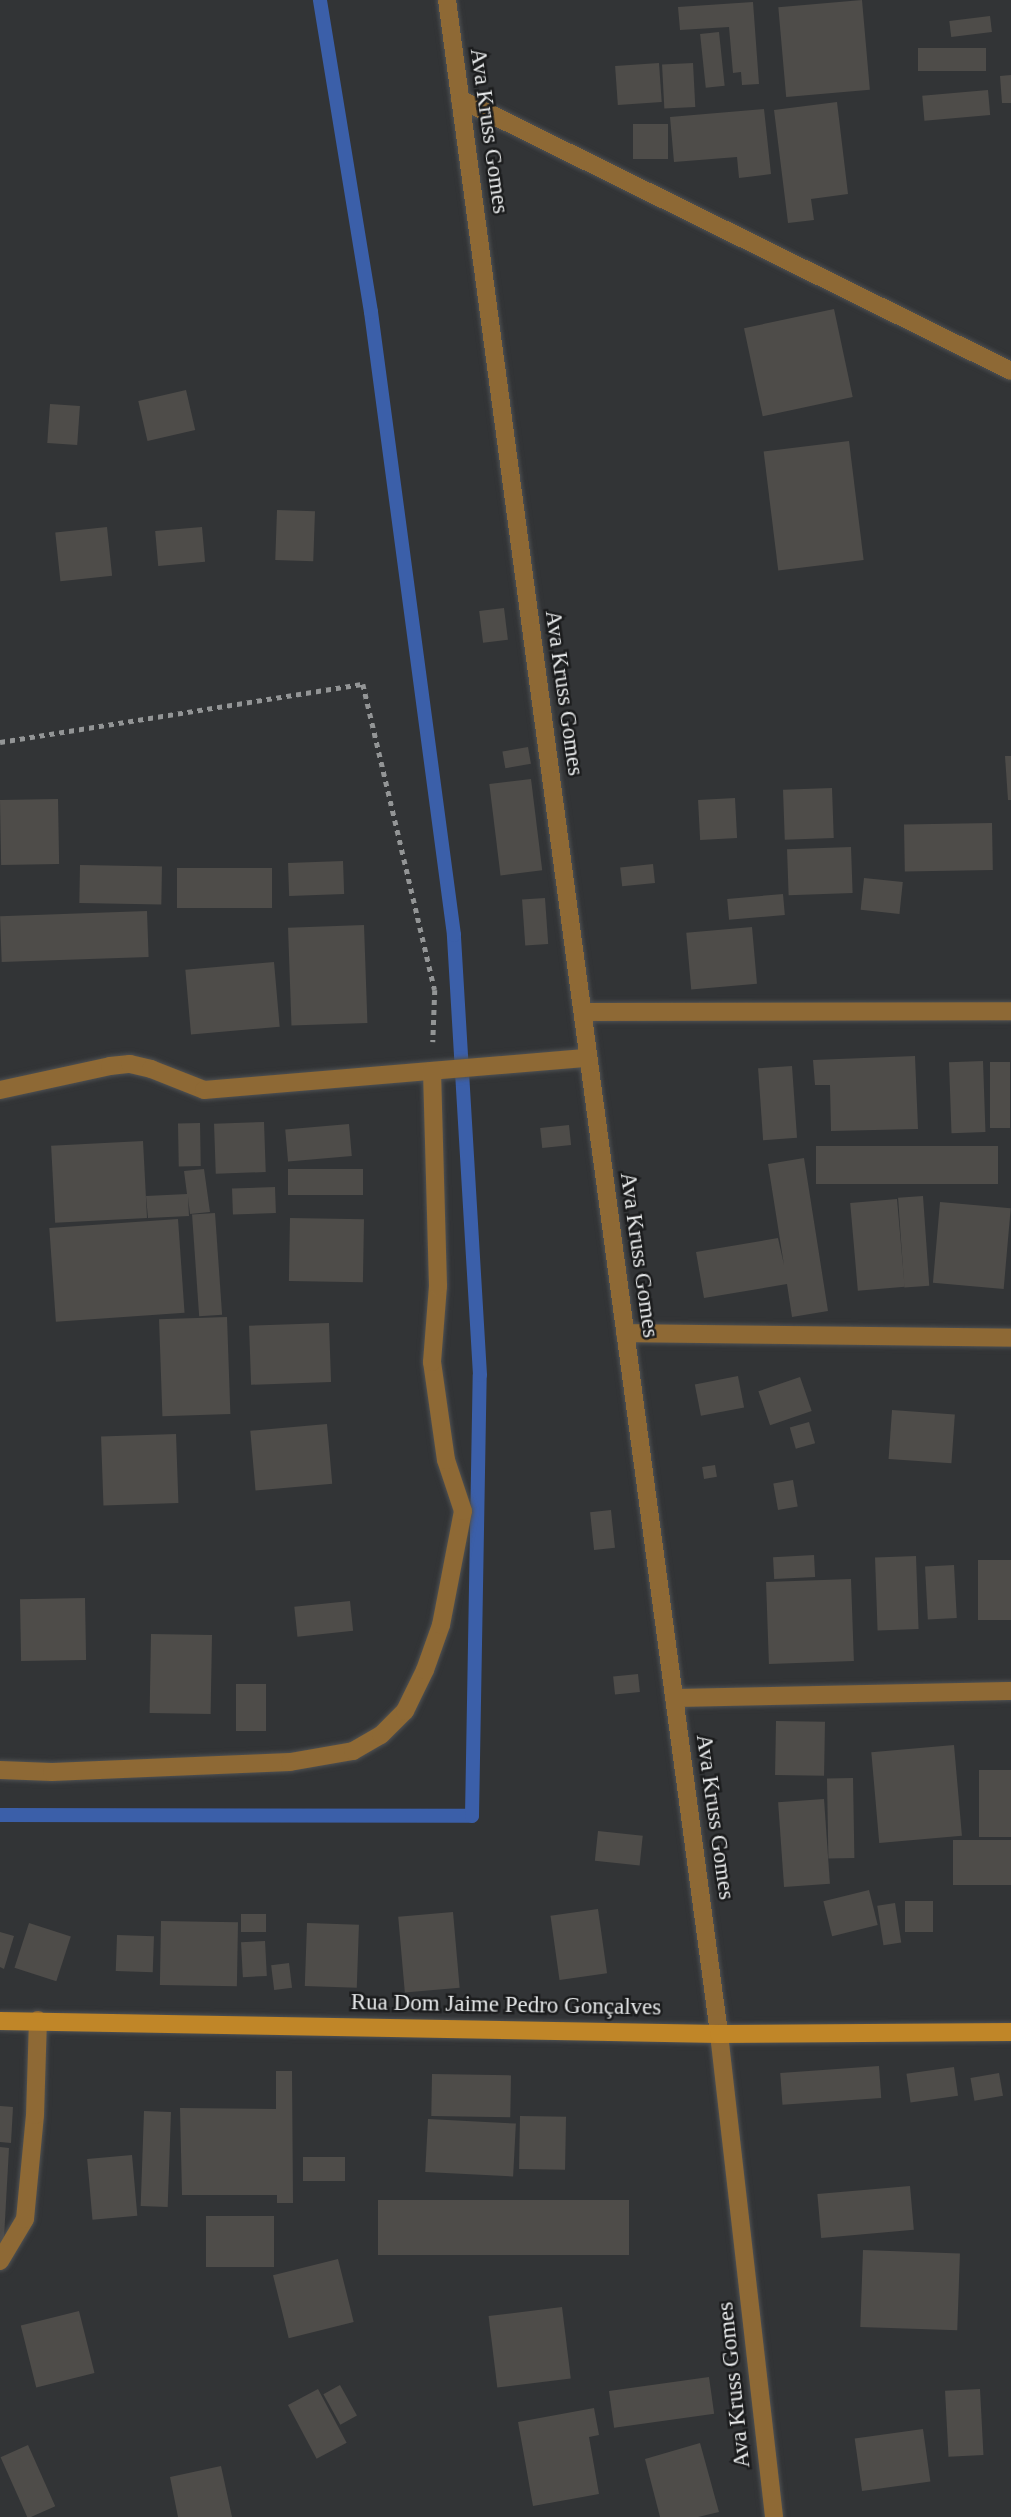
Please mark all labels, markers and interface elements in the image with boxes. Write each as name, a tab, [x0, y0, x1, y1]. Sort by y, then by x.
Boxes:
street label: Ava Kruss Gomes	[464, 46, 514, 216]
street label: Ava Kruss Gomes	[539, 608, 589, 778]
street label: Ava Kruss Gomes	[614, 1170, 664, 1340]
street label: Ava Kruss Gomes	[690, 1732, 740, 1902]
street label: Rua Dom Jaime Pedro Gonçalves	[351, 1988, 661, 2022]
street label: Ava Kruss Gomes	[712, 2301, 756, 2469]

